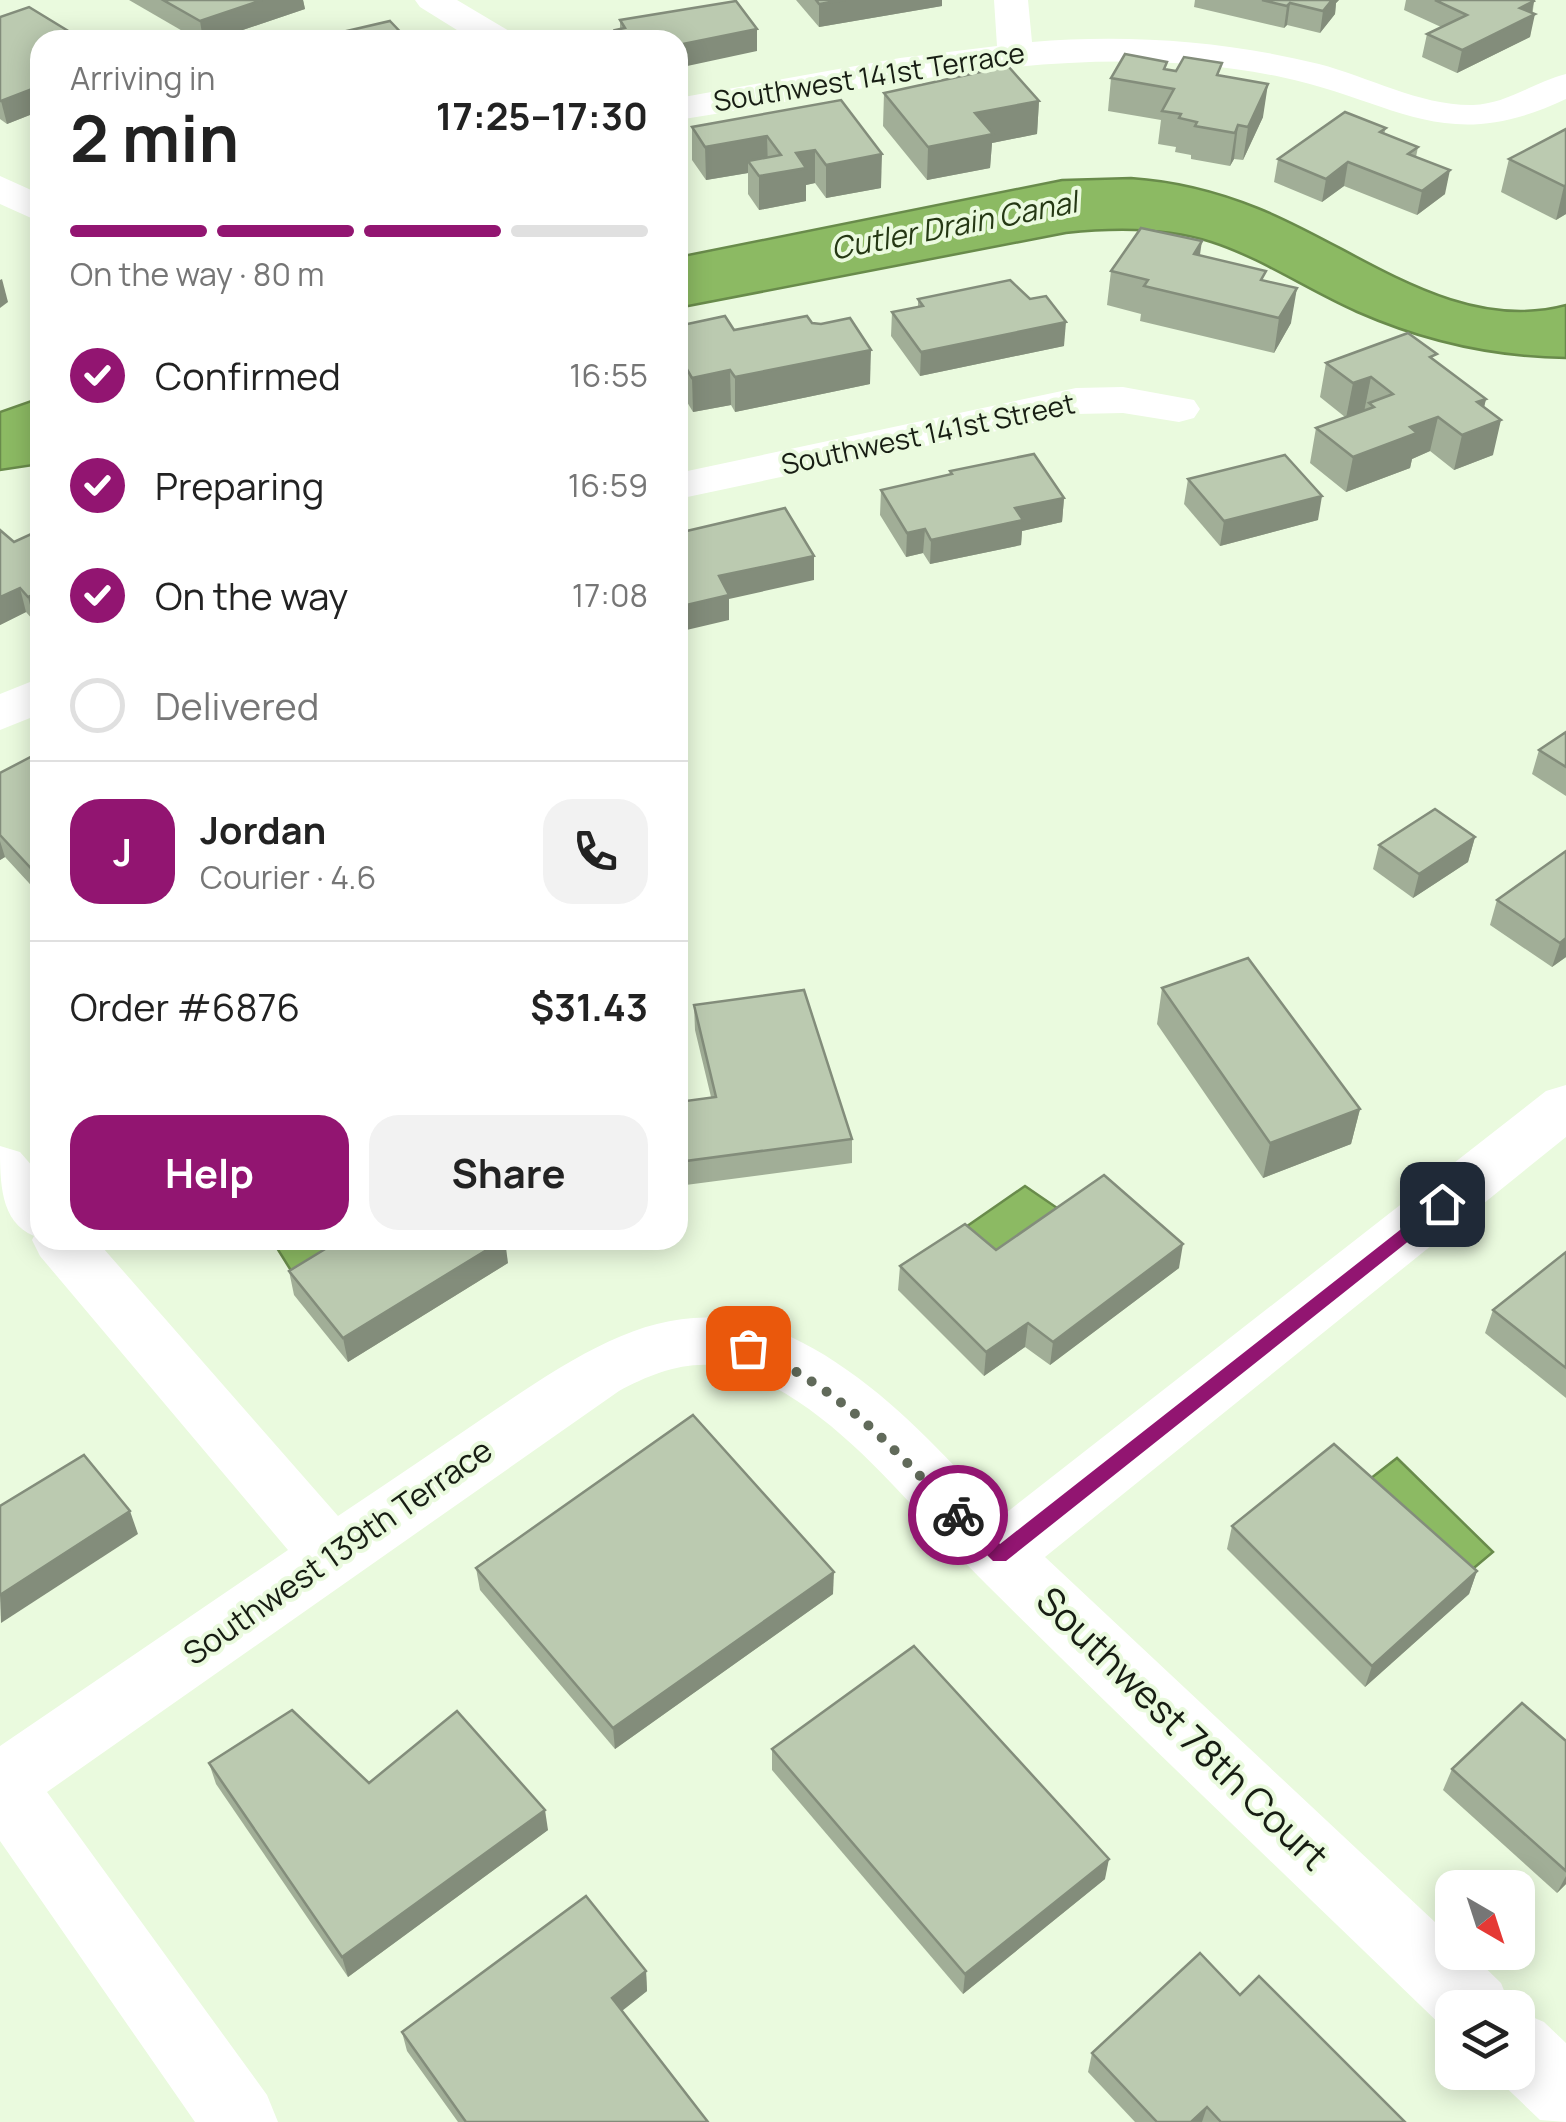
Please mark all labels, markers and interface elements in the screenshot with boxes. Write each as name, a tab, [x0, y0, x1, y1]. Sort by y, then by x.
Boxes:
street label: Southwest 141st Terrace	[711, 33, 1027, 119]
text: Arriving in	[70, 56, 215, 100]
text: 17:25–17:30	[436, 89, 648, 141]
text: 2 min	[70, 93, 239, 182]
water label: Cutler Drain Canal	[827, 180, 1084, 269]
text: On the way · 80 m	[70, 252, 324, 296]
icon: check	[70, 348, 125, 403]
text: Confirmed	[155, 349, 341, 401]
text: 16:55	[569, 353, 648, 397]
street label: Southwest 141st Street	[778, 383, 1078, 483]
icon: check	[70, 458, 125, 513]
text: Preparing	[155, 459, 324, 511]
text: 16:59	[568, 463, 648, 507]
icon: check	[70, 568, 125, 623]
text: On the way	[155, 569, 348, 621]
text: 17:08	[572, 573, 648, 617]
text: Delivered	[155, 679, 319, 731]
button: phone	[543, 799, 648, 904]
text: Jordan	[200, 803, 326, 855]
text: J	[113, 825, 132, 877]
text: Courier · 4.6	[200, 855, 376, 899]
text: Order #6876	[70, 980, 300, 1032]
text: $31.43	[530, 980, 648, 1032]
button: Help	[70, 1115, 349, 1230]
button: Share	[369, 1115, 648, 1230]
pin	[1400, 1162, 1485, 1247]
icon: home	[1415, 1177, 1470, 1232]
pin	[706, 1306, 791, 1391]
icon: bag	[721, 1321, 776, 1376]
street label: Southwest 139th Terrace	[174, 1428, 501, 1675]
courier	[908, 1465, 1008, 1565]
icon: bike	[931, 1488, 986, 1543]
street label: Southwest 78th Court	[1026, 1574, 1341, 1881]
north arrow	[1435, 1870, 1535, 1970]
map controls	[1435, 1870, 1535, 2090]
button: layers	[1435, 1990, 1535, 2090]

